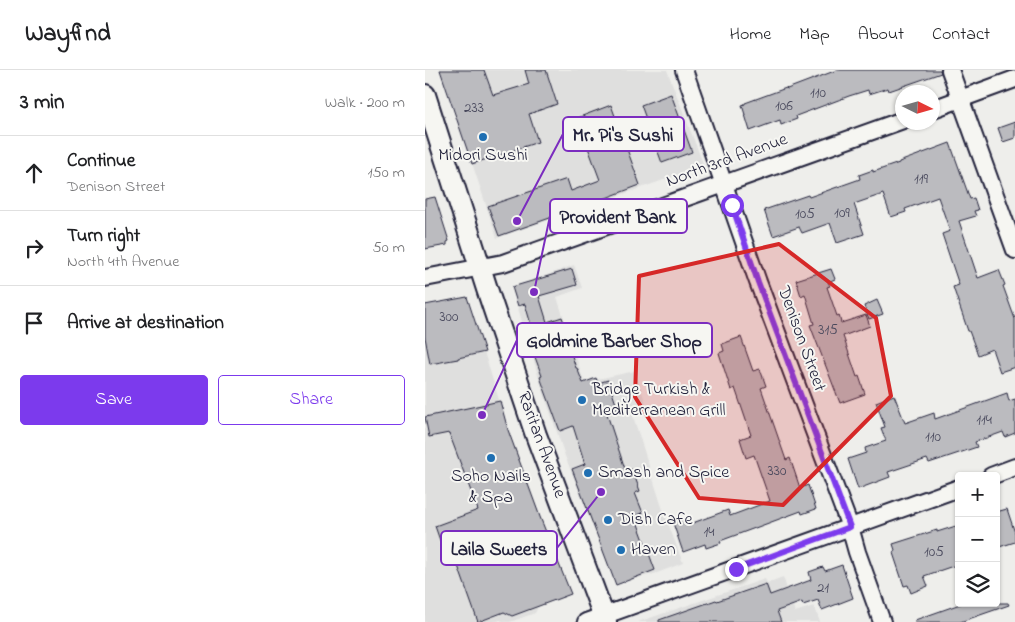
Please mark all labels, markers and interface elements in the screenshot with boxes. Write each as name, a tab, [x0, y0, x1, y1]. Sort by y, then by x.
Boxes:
text: Wayfind	[25, 17, 111, 52]
text: Home	[730, 22, 771, 48]
text: Map	[799, 22, 830, 48]
text: About	[858, 22, 904, 48]
text: Contact	[932, 22, 990, 48]
house number: 110	[810, 82, 827, 104]
north arrow	[895, 85, 940, 130]
text: 3 min	[20, 88, 64, 118]
text: Walk · 200 m	[325, 91, 405, 115]
house number: 106	[775, 95, 793, 117]
house number: 233	[464, 97, 484, 119]
callout: Mr. Pi's Sushi	[563, 117, 684, 151]
text: Mr. Pi's Sushi	[573, 123, 673, 150]
street label: North 3rd Avenue	[663, 127, 792, 195]
marker: Midori Sushi	[477, 131, 489, 143]
place label: Midori Sushi	[438, 143, 528, 169]
text: Continue	[67, 148, 135, 175]
icon: ahead	[20, 159, 48, 187]
text: 150 m	[367, 161, 405, 185]
house number: 119	[914, 168, 929, 190]
text: Denison Street	[67, 175, 165, 199]
route start	[721, 194, 744, 217]
callout: Provident Bank	[550, 199, 687, 233]
house number: 109	[834, 202, 850, 224]
house number: 105	[795, 203, 815, 225]
text: Provident Bank	[560, 205, 677, 232]
text: Turn right	[67, 223, 140, 250]
icon: right	[20, 234, 48, 262]
text: 50 m	[373, 236, 405, 260]
text: North 4th Avenue	[67, 250, 179, 274]
street label: Denison Street	[770, 282, 832, 395]
house number: 300	[439, 306, 459, 328]
icon: arrive	[20, 309, 48, 337]
text: Arrive at destination	[67, 310, 224, 337]
house number: 315	[818, 319, 838, 341]
callout: Goldmine Barber Shop	[517, 323, 712, 357]
text: Goldmine Barber Shop	[526, 329, 702, 356]
button: Save	[20, 375, 208, 425]
button: Share	[218, 375, 405, 425]
place label: Bridge Turkish & Mediterranean Grill	[591, 377, 726, 424]
street label: Raritan Avenue	[510, 388, 573, 503]
marker: Bridge Turkish & Mediterranean Grill	[576, 394, 588, 406]
house number: 114	[976, 409, 992, 431]
house number: 110	[925, 426, 942, 448]
marker: Soho Nails & Spa	[485, 452, 497, 464]
place label: Smash and Spice	[598, 460, 730, 486]
house number: 330	[768, 460, 787, 482]
place label: Soho Nails & Spa	[451, 464, 531, 511]
marker: Smash and Spice	[582, 467, 594, 479]
map controls	[955, 472, 1000, 607]
button: +	[955, 472, 1000, 517]
place label: Dish Cafe	[617, 507, 694, 533]
marker: Dish Cafe	[602, 514, 614, 526]
button: −	[955, 517, 1000, 562]
house number: 14	[704, 521, 714, 543]
callout: Laila Sweets	[441, 531, 557, 565]
text: Laila Sweets	[451, 537, 548, 564]
place label: Haven	[631, 537, 676, 563]
house number: 105	[924, 541, 944, 563]
marker: Haven	[615, 544, 627, 556]
route end	[725, 558, 748, 581]
button: layers	[955, 562, 1000, 607]
house number: 21	[817, 577, 829, 599]

